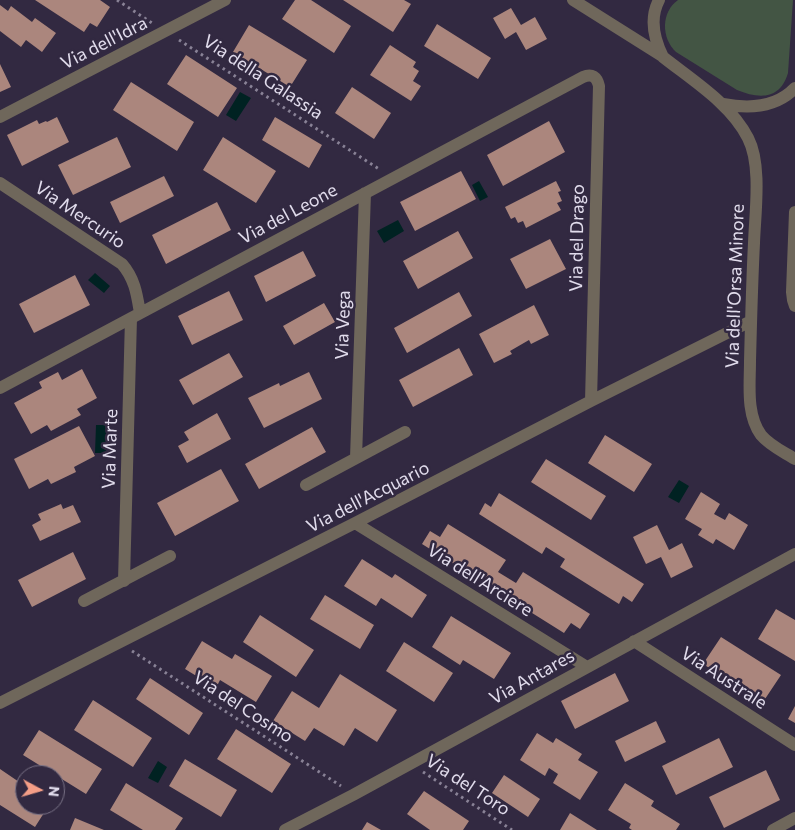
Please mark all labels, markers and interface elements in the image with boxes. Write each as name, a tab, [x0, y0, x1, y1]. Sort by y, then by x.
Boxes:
street label: Via dell'Idra	[57, 12, 151, 74]
street label: Via della Galassia	[199, 30, 327, 124]
street label: Via Mercurio	[30, 177, 130, 253]
street label: Via del Leone	[235, 179, 341, 249]
street label: Via del Drago	[565, 184, 589, 292]
street label: Via dell'Orsa Minore	[721, 203, 749, 369]
street label: Via Vega	[331, 290, 355, 360]
street label: Via Marte	[98, 409, 122, 489]
street label: Via dell'Acquario	[303, 457, 433, 537]
street label: Via dell'Arciere	[423, 539, 537, 621]
street label: Via Australe	[677, 642, 771, 714]
street label: Via Antares	[486, 645, 578, 709]
street label: Via del Cosmo	[189, 667, 297, 747]
street label: Via del Toro	[422, 750, 514, 820]
north arrow	[15, 765, 65, 815]
text: N	[45, 785, 63, 798]

